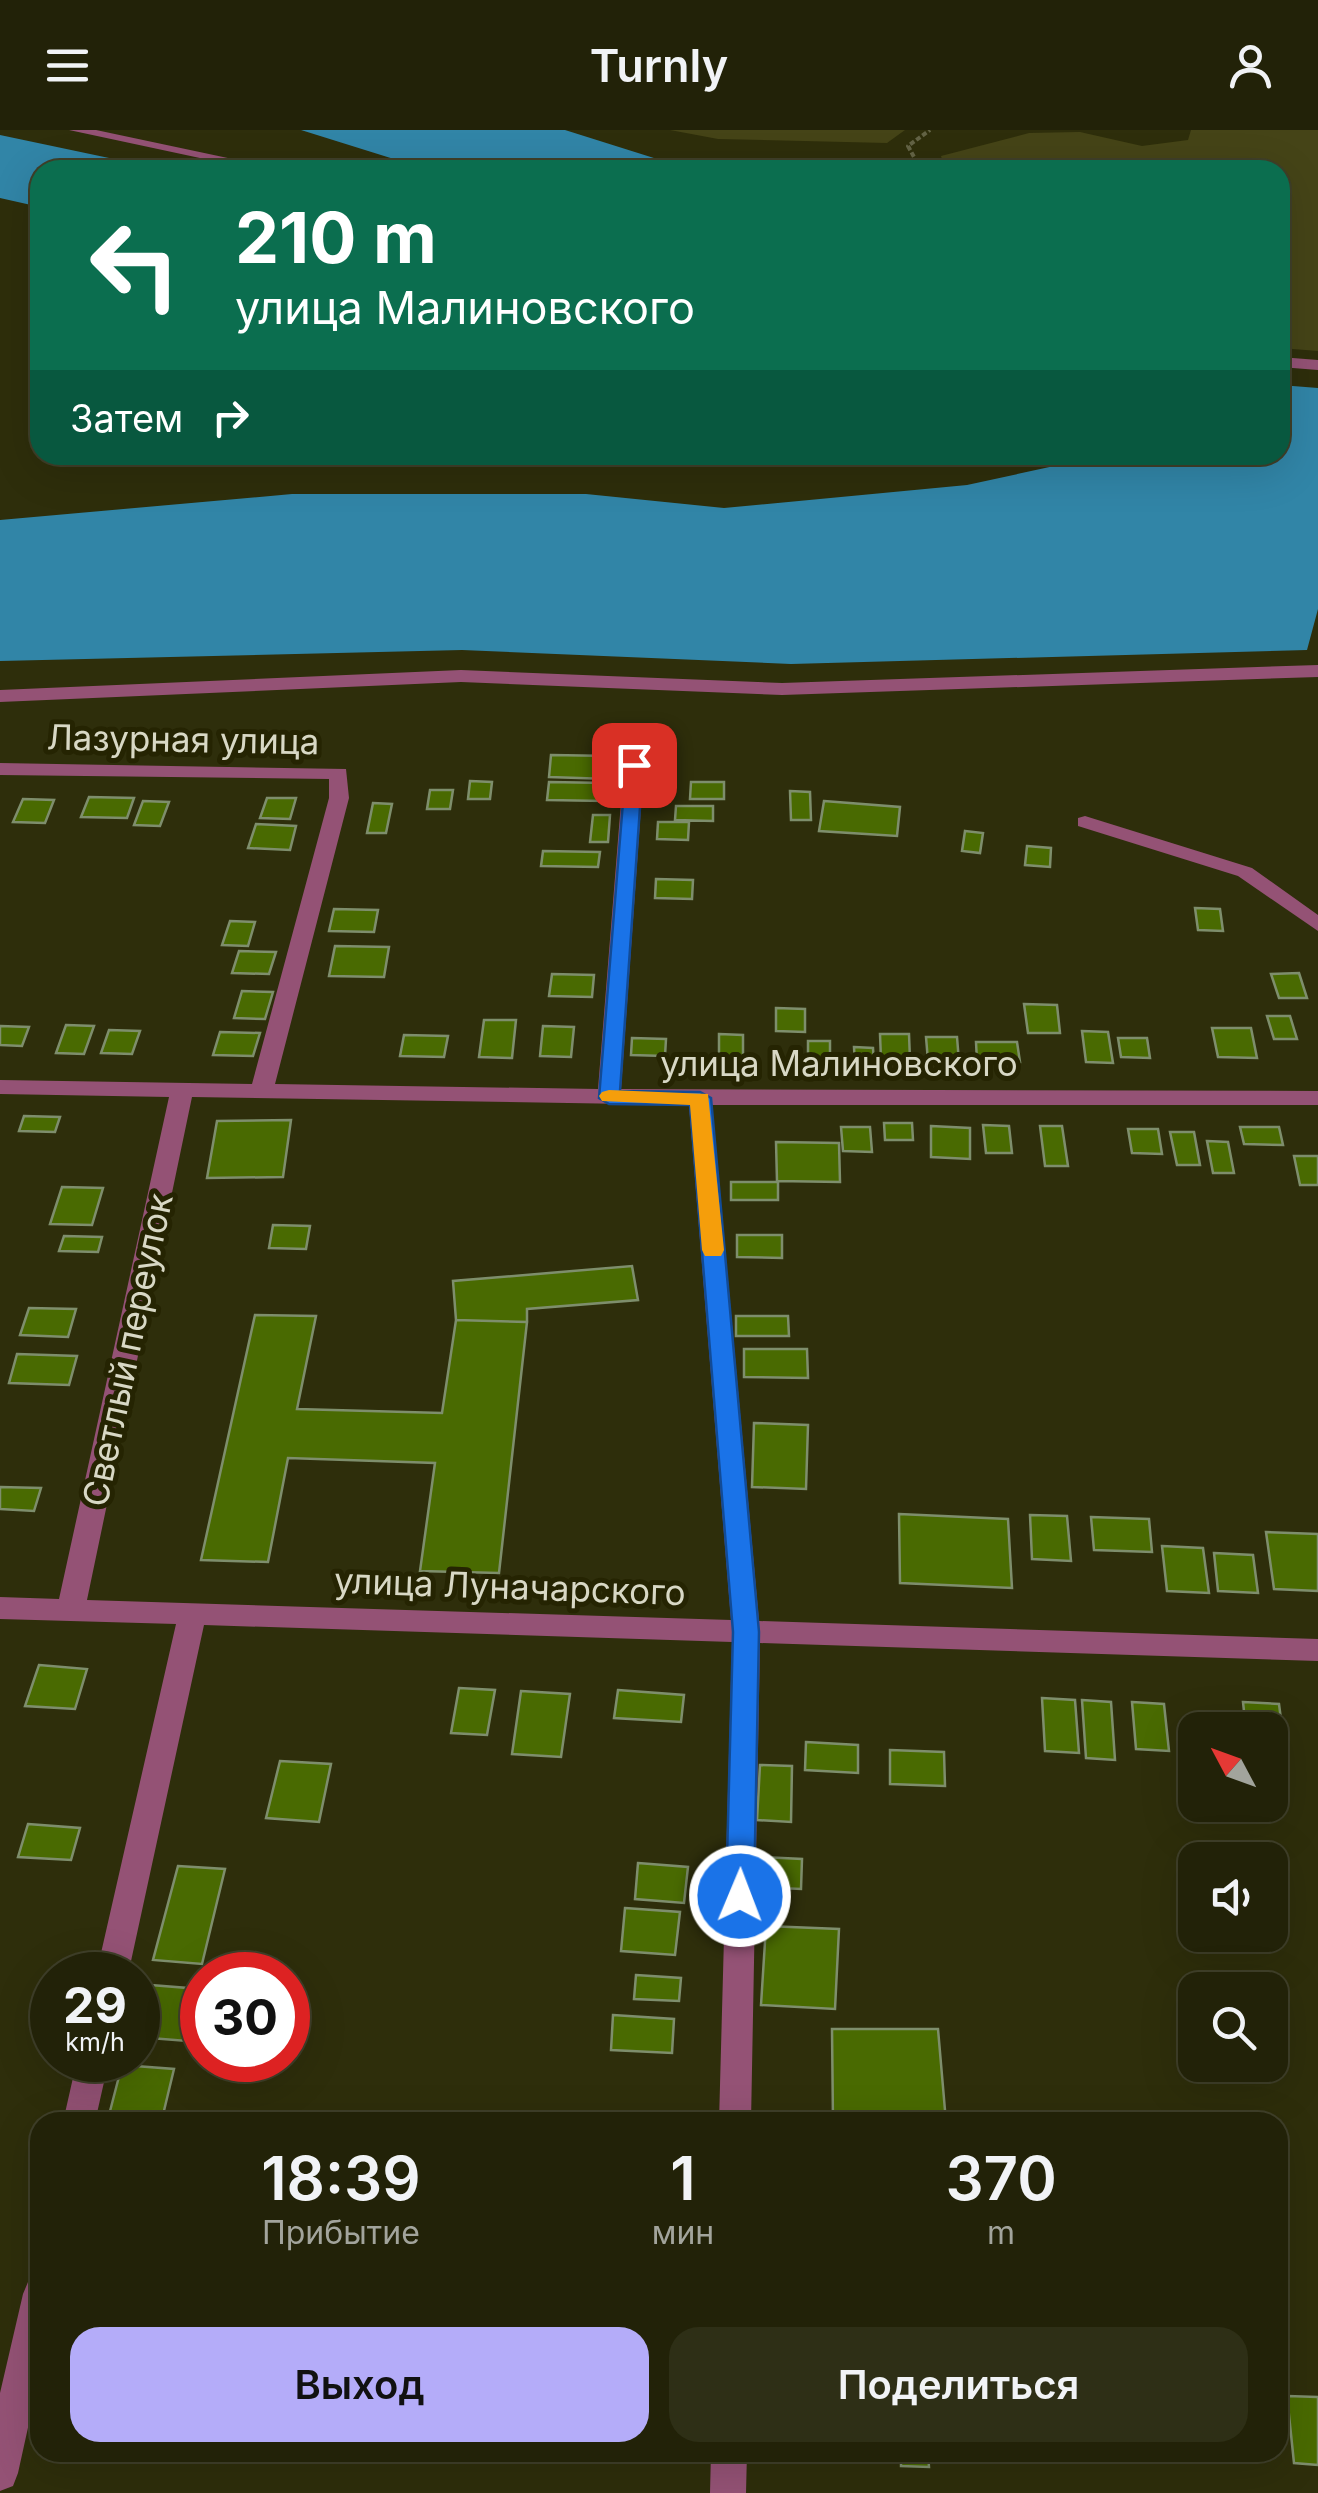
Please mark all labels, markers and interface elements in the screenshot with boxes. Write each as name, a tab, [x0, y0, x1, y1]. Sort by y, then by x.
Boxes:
icon: menu	[40, 38, 95, 93]
text: Turnly	[590, 38, 728, 93]
icon: person	[1223, 38, 1278, 93]
text: 210 m	[235, 195, 437, 280]
icon: left	[70, 200, 200, 330]
text: улица Малиновского	[235, 280, 695, 335]
icon: right	[203, 390, 258, 445]
text: Затем	[70, 395, 183, 441]
street label: Лазурная улица	[46, 716, 320, 762]
pin	[592, 723, 677, 808]
icon: arrive	[607, 738, 662, 793]
street label: улица Малиновского	[660, 1042, 1018, 1084]
street label: Светлый переулок	[73, 1190, 181, 1510]
street label: улица Луначарского	[333, 1559, 687, 1613]
north arrow	[1178, 1712, 1288, 1822]
map controls	[1178, 1712, 1288, 2082]
button: sound	[1178, 1842, 1288, 1952]
position arrow	[688, 1844, 792, 1948]
speed limit sign: 30	[180, 1952, 310, 2082]
button: search	[1178, 1972, 1288, 2082]
text: 29	[63, 1975, 127, 2035]
text: km/h	[65, 2027, 125, 2057]
text: 18:39	[261, 2142, 421, 2214]
text: 1	[670, 2142, 696, 2214]
text: 370	[945, 2142, 1057, 2214]
text: Прибытие	[262, 2213, 420, 2252]
text: мин	[652, 2213, 714, 2252]
text: m	[987, 2213, 1015, 2252]
button: Выход	[70, 2327, 649, 2442]
button: Поделиться	[669, 2327, 1248, 2442]

